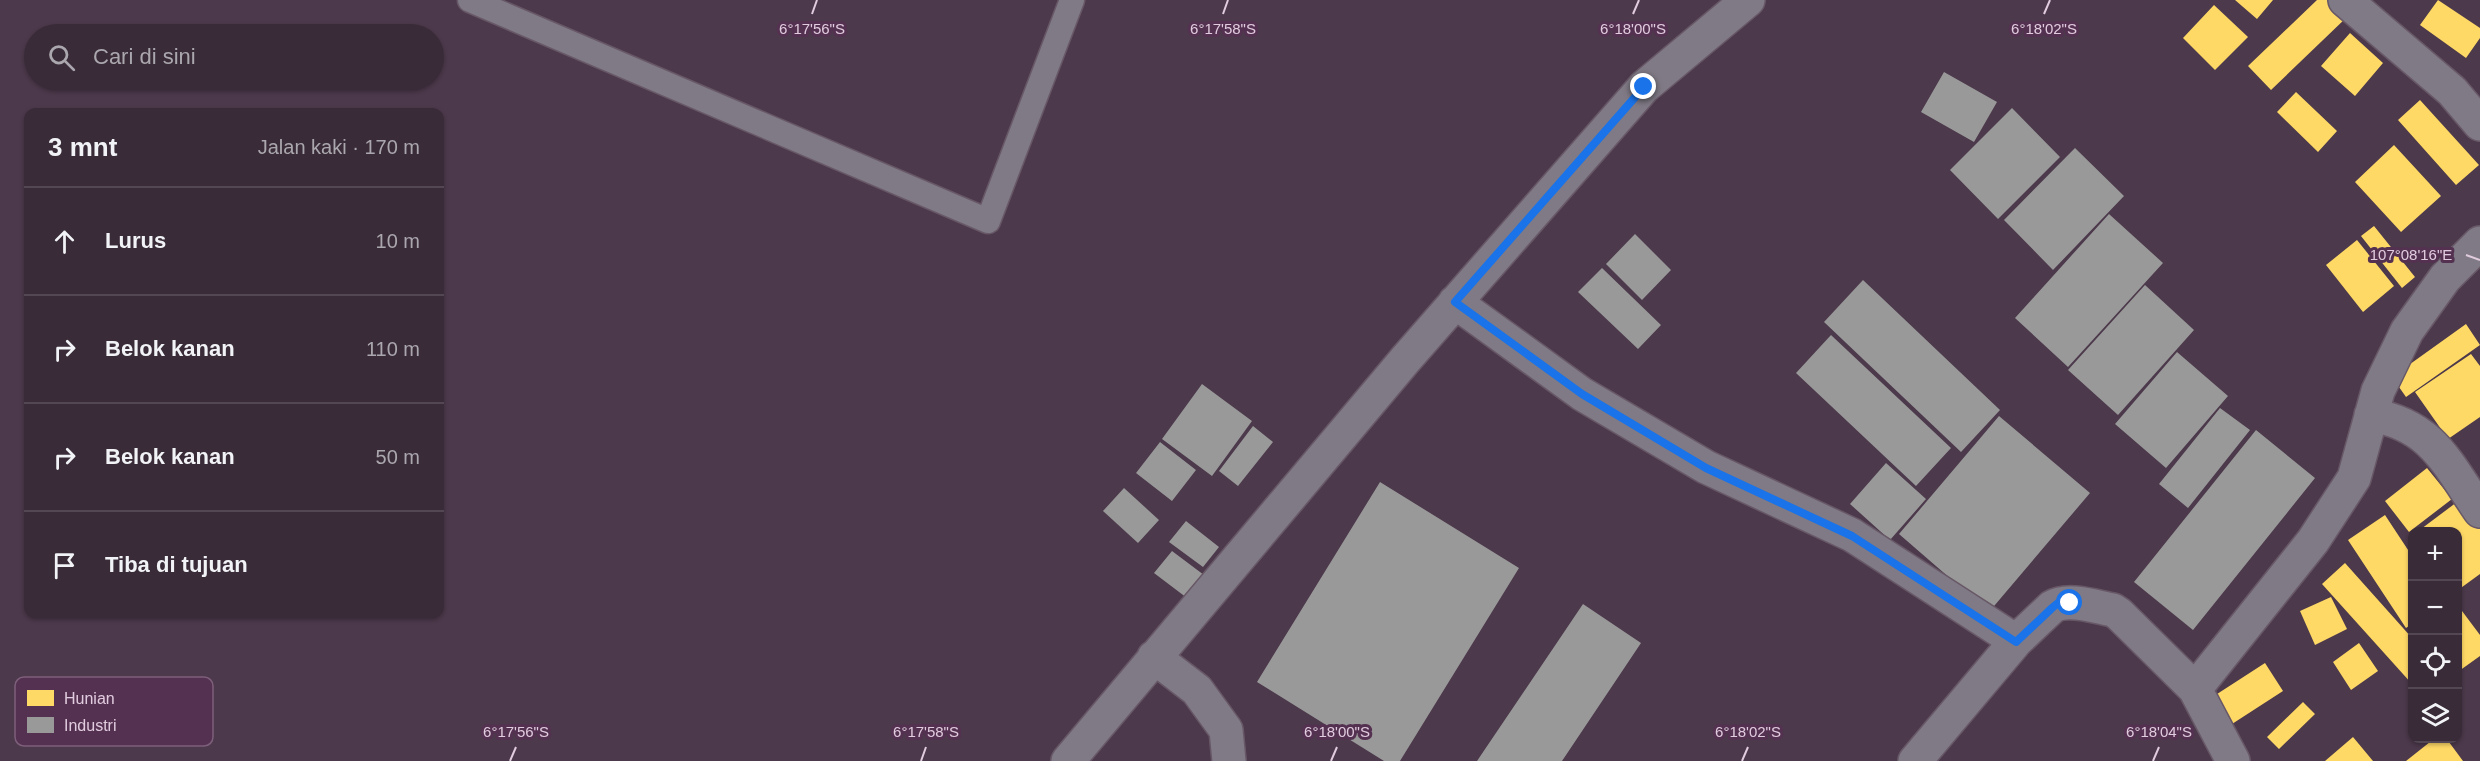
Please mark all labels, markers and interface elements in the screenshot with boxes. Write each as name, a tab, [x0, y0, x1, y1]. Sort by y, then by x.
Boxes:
text: 6°17'56"S	[779, 20, 845, 37]
text: 6°17'58"S	[1190, 20, 1256, 37]
text: 6°18'00"S	[1600, 20, 1666, 37]
text: 6°18'02"S	[2011, 20, 2077, 37]
search box	[24, 24, 444, 90]
icon: search	[45, 41, 78, 74]
text: Cari di sini	[93, 44, 196, 69]
route end	[1630, 73, 1656, 99]
text: 3 mnt	[48, 132, 117, 162]
text: Jalan kaki · 170 m	[258, 136, 420, 158]
icon: ahead	[48, 225, 81, 258]
text: Lurus	[105, 228, 166, 253]
text: 10 m	[376, 230, 420, 252]
text: 107°08'16"E	[2370, 246, 2452, 263]
icon: right	[48, 333, 81, 366]
text: Belok kanan	[105, 336, 235, 361]
text: 110 m	[366, 338, 420, 360]
icon: right	[48, 441, 81, 474]
text: Belok kanan	[105, 444, 235, 469]
text: 50 m	[376, 446, 420, 468]
map controls	[2408, 527, 2462, 743]
button: +	[2408, 527, 2462, 581]
icon: arrive	[48, 549, 81, 582]
text: Tiba di tujuan	[105, 552, 248, 577]
button: −	[2408, 581, 2462, 635]
route start	[2056, 589, 2082, 615]
button: locate	[2408, 635, 2462, 689]
legend	[15, 677, 213, 746]
button: layers	[2408, 689, 2462, 743]
text: Hunian	[64, 690, 115, 707]
text: Industri	[64, 717, 116, 734]
text: 6°17'56"S	[483, 723, 549, 740]
text: 6°17'58"S	[893, 723, 959, 740]
text: 6°18'00"S	[1304, 723, 1370, 740]
text: 6°18'02"S	[1715, 723, 1781, 740]
text: 6°18'04"S	[2126, 723, 2192, 740]

